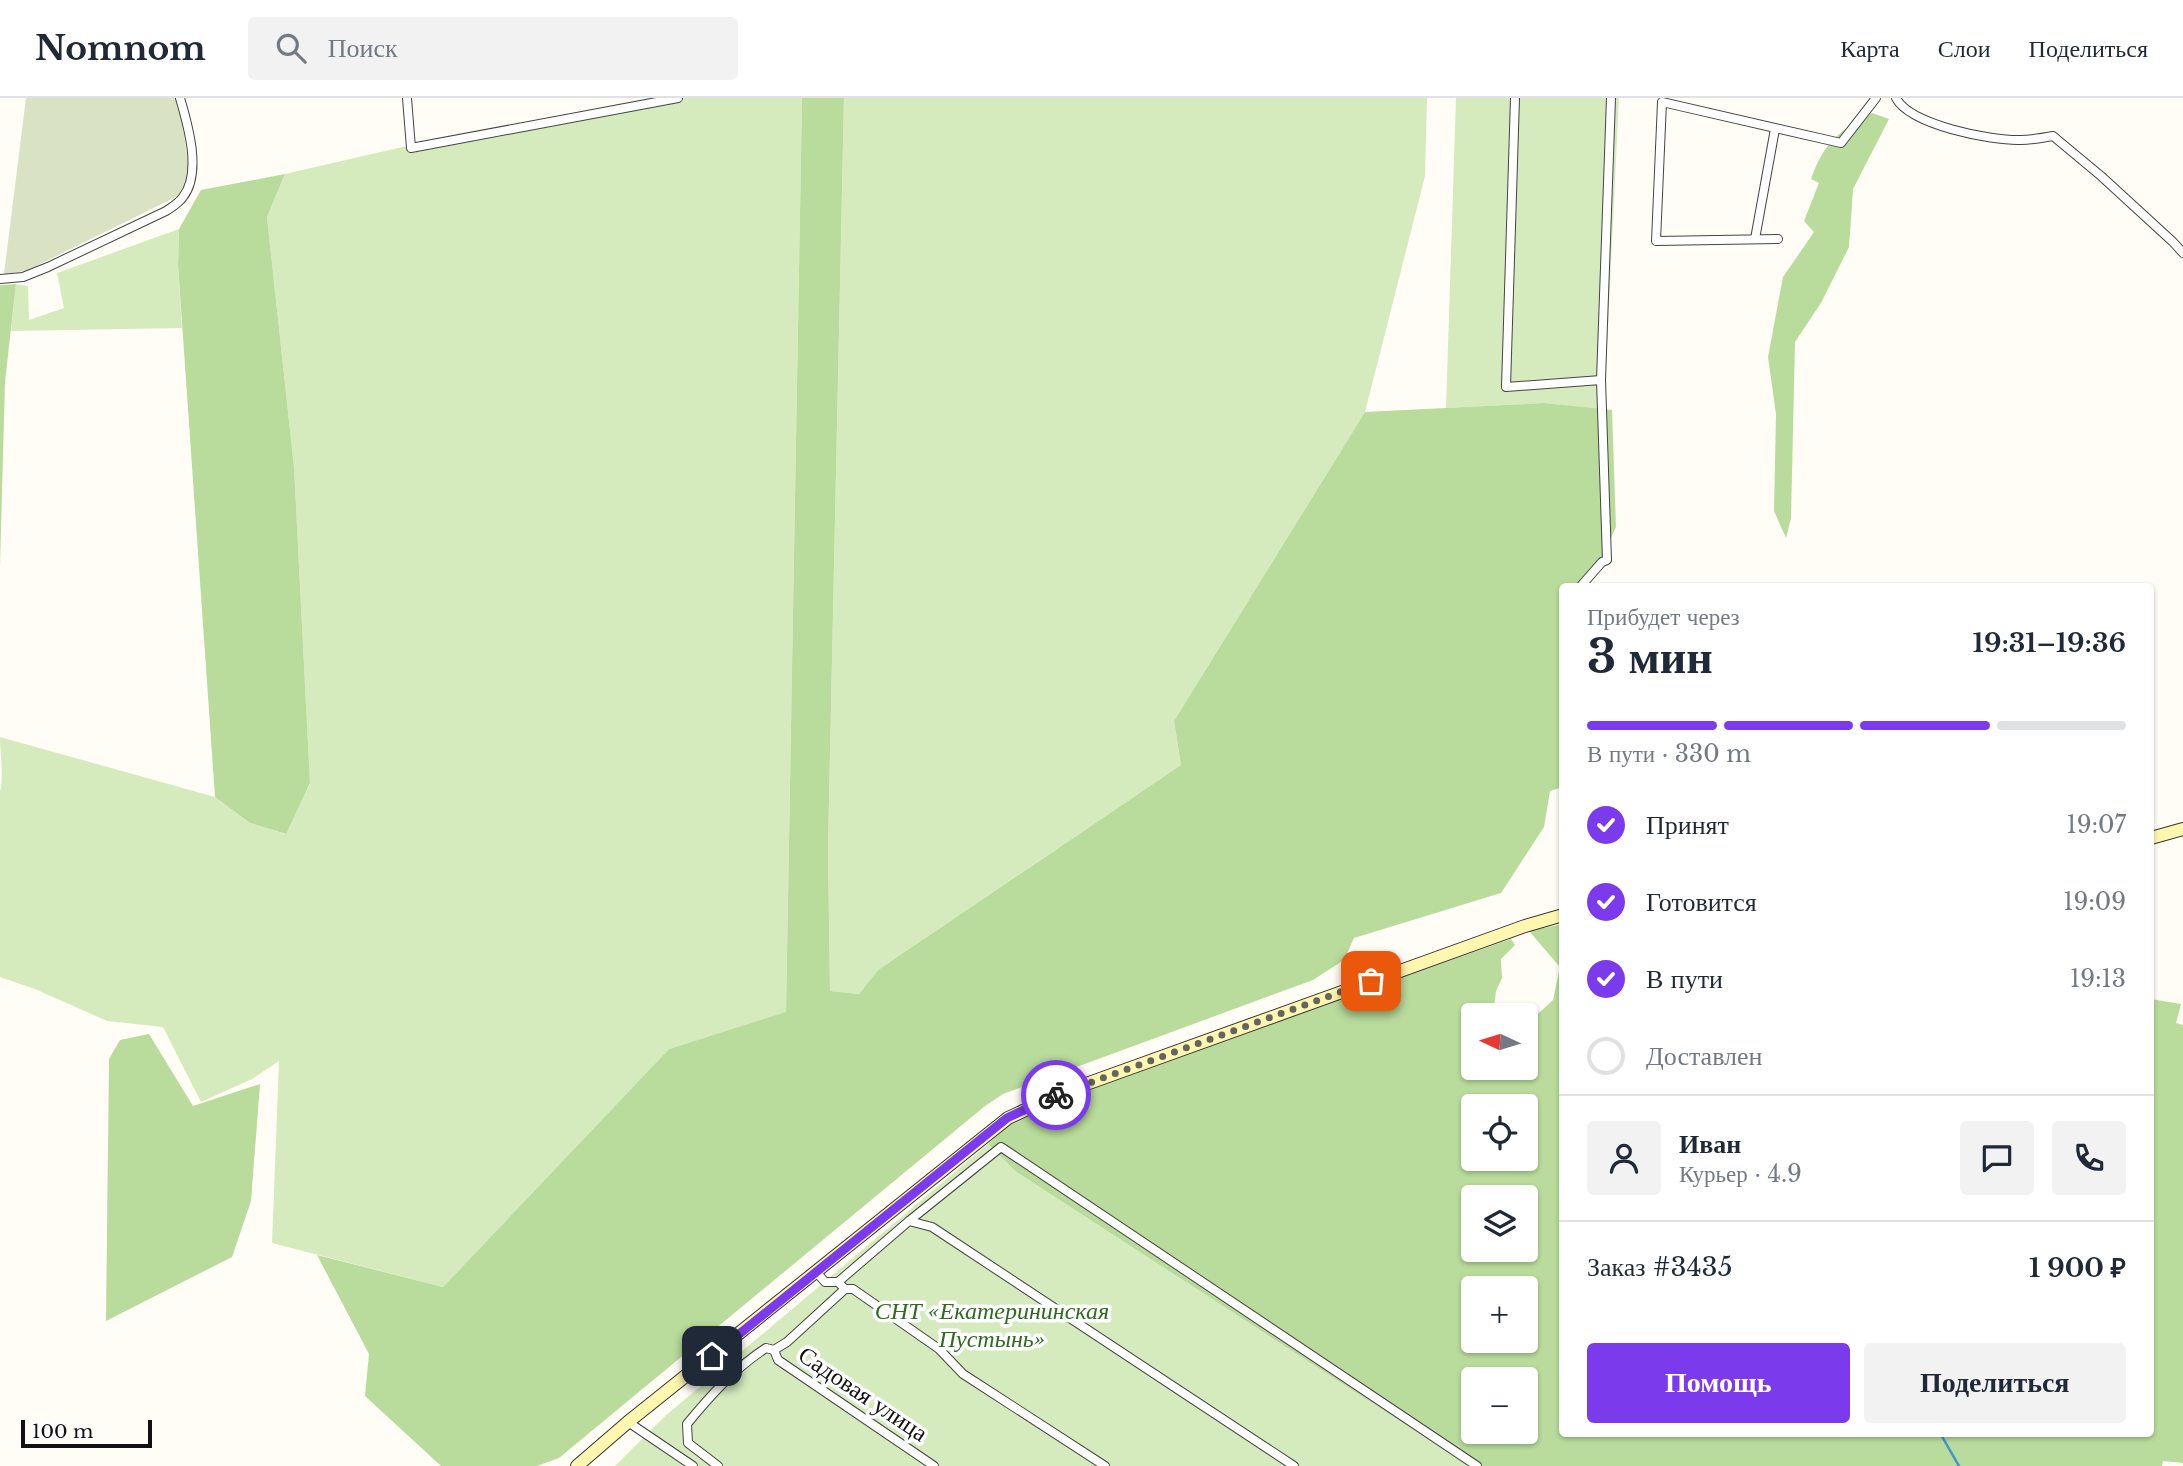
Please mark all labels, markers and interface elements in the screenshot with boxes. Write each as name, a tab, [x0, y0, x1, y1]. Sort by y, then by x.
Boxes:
search box	[248, 17, 738, 80]
text: Nomnom	[35, 28, 206, 69]
icon: search	[272, 29, 310, 67]
text: Поиск	[328, 32, 398, 64]
text: Карта	[1840, 34, 1900, 63]
text: Слои	[1938, 34, 1991, 63]
text: Поделиться	[2029, 34, 2148, 63]
text: Прибудет через	[1587, 603, 1740, 631]
text: 19:31–19:36	[1973, 627, 2126, 659]
text: 3 мин	[1587, 628, 1713, 685]
text: В пути · 330 m	[1587, 740, 1751, 768]
icon: check	[1587, 806, 1625, 844]
text: Принят	[1646, 809, 1729, 841]
text: 19:07	[2066, 811, 2126, 839]
icon: check	[1587, 883, 1625, 921]
text: Готовится	[1646, 886, 1757, 918]
text: 19:09	[2063, 888, 2126, 916]
pin	[1341, 951, 1401, 1011]
icon: check	[1587, 960, 1625, 998]
icon: bag	[1352, 962, 1390, 1000]
text: В пути	[1646, 963, 1723, 995]
text: 19:13	[2070, 965, 2126, 993]
north arrow	[1461, 1003, 1538, 1080]
map controls	[1461, 1003, 1538, 1444]
text: Доставлен	[1646, 1040, 1763, 1072]
courier	[1021, 1060, 1091, 1130]
icon: bike	[1037, 1076, 1075, 1114]
button: locate	[1461, 1094, 1538, 1171]
button: person	[1587, 1121, 1661, 1195]
button: chat	[1960, 1121, 2034, 1195]
button: phone	[2052, 1121, 2126, 1195]
text: Иван	[1679, 1128, 1741, 1160]
text: Курьер · 4.9	[1679, 1160, 1802, 1188]
button: layers	[1461, 1185, 1538, 1262]
text: Заказ #3435	[1587, 1251, 1732, 1283]
text: 1 900 ₽	[2029, 1252, 2126, 1284]
button: +	[1461, 1276, 1538, 1353]
park label: СНТ «Екатерининская Пустынь»	[875, 1296, 1109, 1353]
pin	[682, 1326, 742, 1386]
icon: home	[693, 1337, 731, 1375]
street label: Садовая улица	[793, 1340, 934, 1448]
button: Помощь	[1587, 1343, 1850, 1423]
button: Поделиться	[1864, 1343, 2126, 1423]
button: −	[1461, 1367, 1538, 1444]
scale bar	[21, 1417, 152, 1449]
text: 100 m	[32, 1420, 93, 1443]

